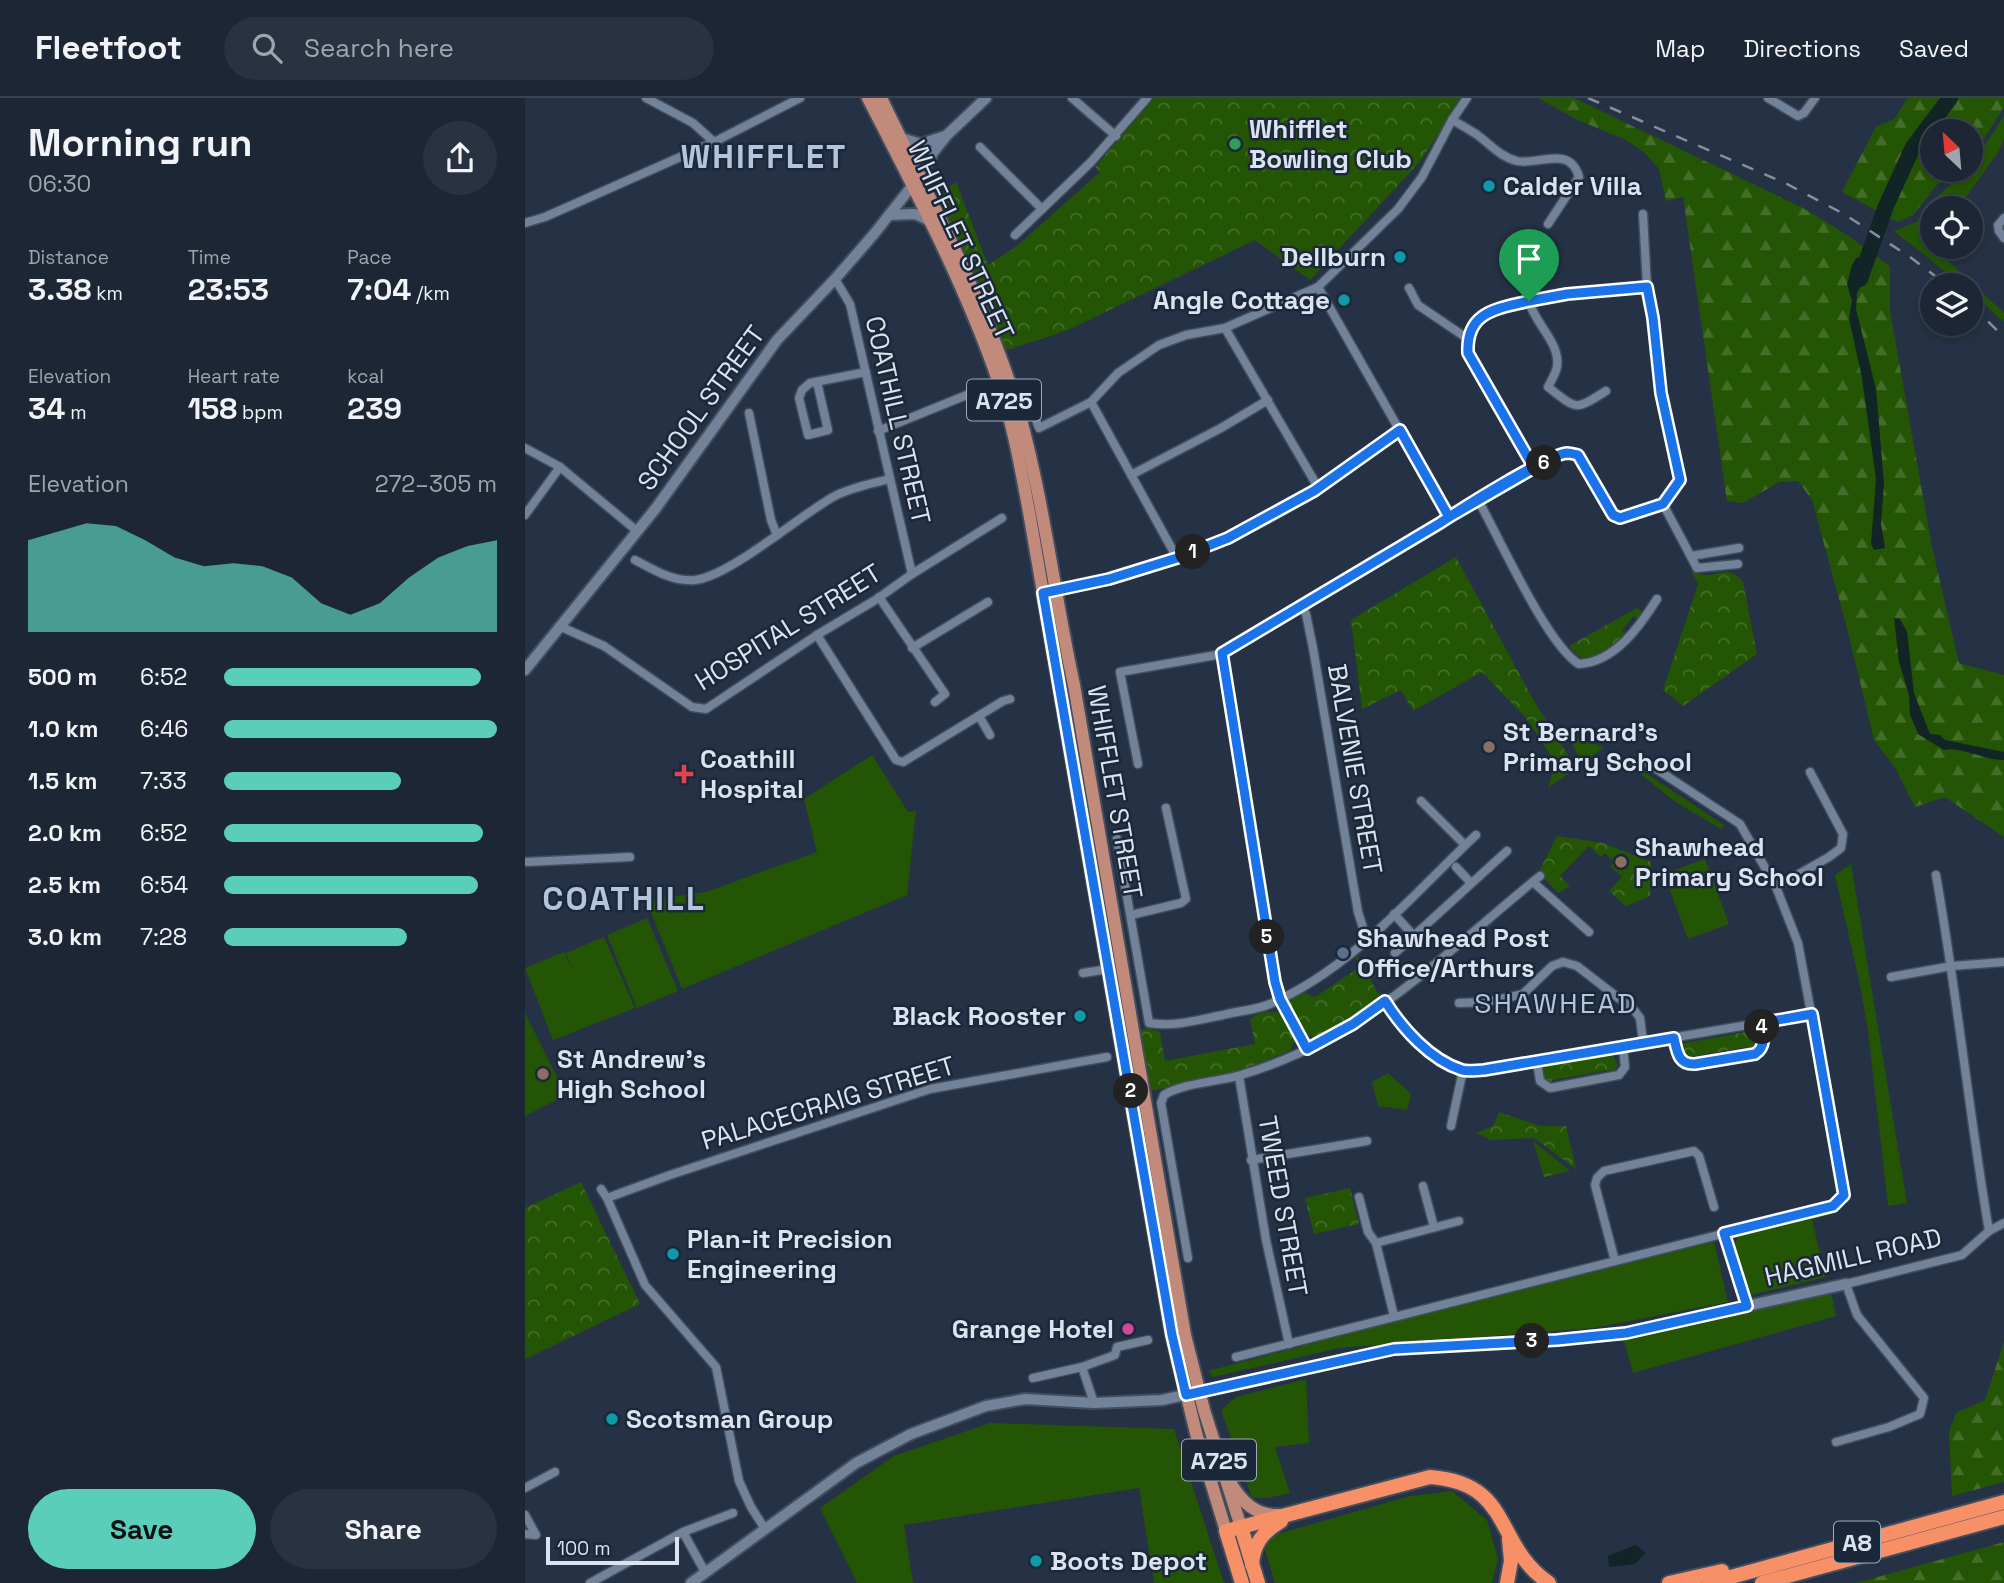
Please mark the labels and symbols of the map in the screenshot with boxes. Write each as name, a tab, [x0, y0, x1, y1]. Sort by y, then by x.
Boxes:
place label: Whifflet Bowling Club	[1249, 112, 1412, 176]
north arrow	[1920, 119, 1983, 182]
street label: WHIFFLET STREET	[900, 135, 1022, 345]
district label: WHIFFLET	[681, 136, 847, 178]
marker: Whifflet Bowling Club	[1227, 136, 1243, 152]
place label: Calder Villa	[1503, 169, 1642, 203]
marker: Calder Villa	[1481, 178, 1497, 194]
pin	[1499, 229, 1559, 301]
place label: Dellburn	[1281, 240, 1386, 274]
marker: Dellburn	[1392, 249, 1408, 265]
place label: Angle Cottage	[1153, 283, 1330, 317]
marker: Angle Cottage	[1336, 292, 1352, 308]
street label: COATHILL STREET	[858, 313, 938, 527]
street label: SCHOOL STREET	[630, 319, 772, 497]
road number: A725	[967, 380, 1041, 421]
pin: 6	[1527, 446, 1561, 480]
pin: 1	[1175, 534, 1211, 570]
street label: HOSPITAL STREET	[688, 556, 888, 698]
street label: BALVENIE STREET	[1320, 661, 1390, 877]
street label: WHIFFLET STREET	[1080, 683, 1150, 901]
place label: St Bernard's Primary School	[1503, 715, 1692, 779]
marker: St Bernard's Primary School	[1481, 739, 1497, 755]
place label: Coathill Hospital	[700, 742, 804, 806]
marker: Coathill Hospital	[674, 764, 694, 784]
place label: Shawhead Primary School	[1635, 830, 1824, 894]
marker: Shawhead Primary School	[1613, 854, 1629, 870]
district label: COATHILL	[542, 878, 706, 920]
pin: 5	[1249, 920, 1285, 954]
place label: Shawhead Post Office/Arthurs	[1357, 921, 1550, 985]
marker: Shawhead Post Office/Arthurs	[1335, 945, 1351, 961]
district label: SHAWHEAD	[1474, 985, 1638, 1021]
place label: Black Rooster	[892, 999, 1066, 1033]
marker: Black Rooster	[1072, 1008, 1088, 1024]
pin: 4	[1745, 1010, 1779, 1044]
place label: St Andrew's High School	[557, 1042, 706, 1106]
street label: PALACECRAIG STREET	[697, 1048, 959, 1158]
marker: St Andrew's High School	[535, 1066, 551, 1082]
pin: 2	[1113, 1074, 1149, 1108]
street label: TWEED STREET	[1250, 1113, 1316, 1299]
street label: HAGMILL ROAD	[1761, 1220, 1945, 1294]
place label: Plan-it Precision Engineering	[687, 1222, 892, 1286]
marker: Plan-it Precision Engineering	[665, 1246, 681, 1262]
place label: Grange Hotel	[952, 1312, 1114, 1346]
marker: Grange Hotel	[1120, 1321, 1136, 1337]
pin: 3	[1515, 1324, 1549, 1358]
place label: Scotsman Group	[626, 1402, 833, 1436]
marker: Scotsman Group	[604, 1411, 620, 1427]
road number: A725	[1182, 1440, 1256, 1480]
road number: A8	[1834, 1522, 1880, 1562]
scale bar	[546, 1534, 679, 1566]
place label: Boots Depot	[1050, 1544, 1207, 1578]
marker: Boots Depot	[1028, 1553, 1044, 1569]

